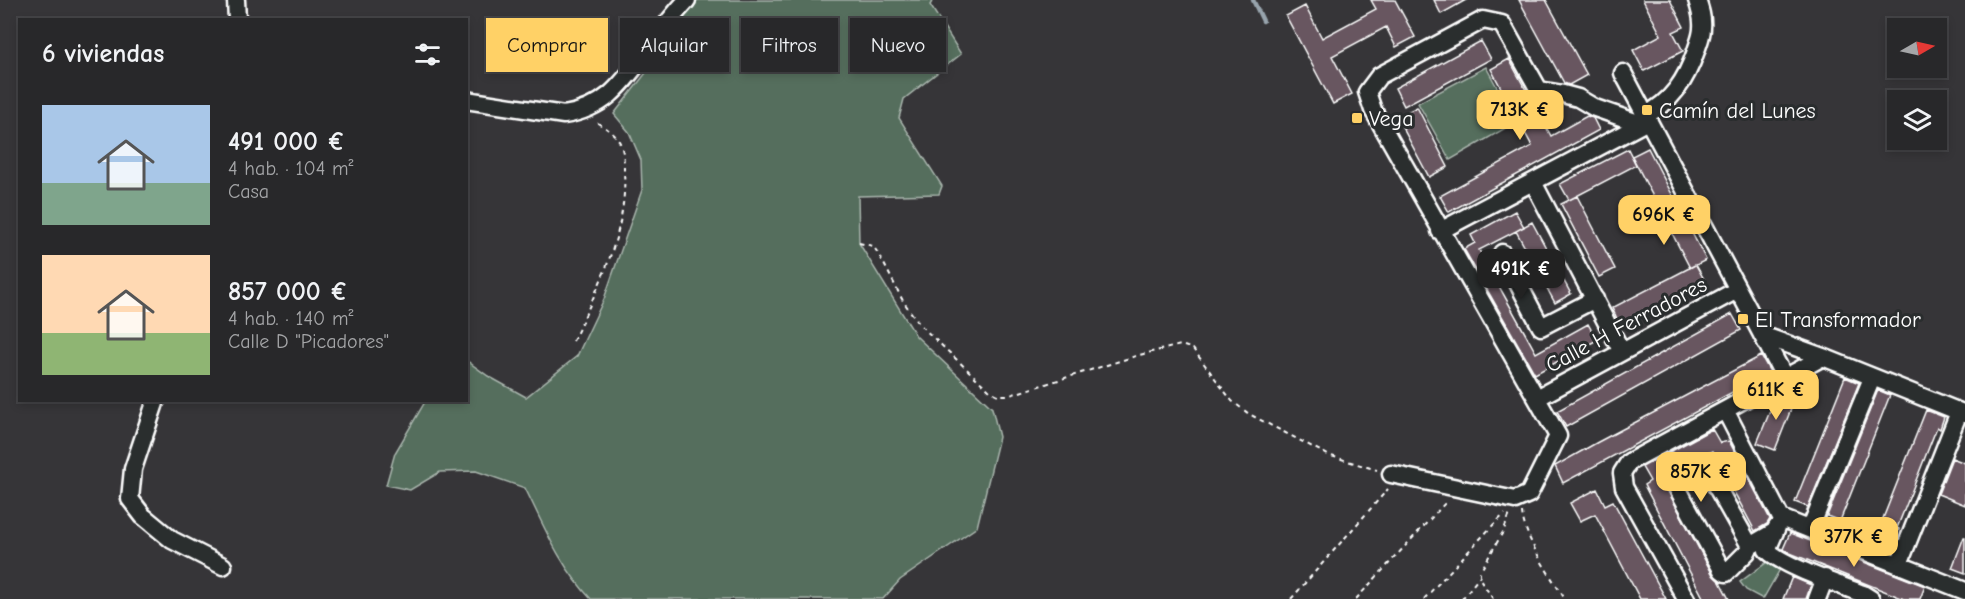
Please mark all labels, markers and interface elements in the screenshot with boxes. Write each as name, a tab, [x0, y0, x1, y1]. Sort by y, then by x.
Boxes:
chip: Comprar	[486, 18, 608, 72]
chip: Alquilar	[620, 18, 729, 72]
chip: Filtros	[741, 18, 838, 72]
chip: Nuevo	[850, 18, 946, 72]
north arrow	[1887, 18, 1947, 78]
map controls	[1887, 18, 1947, 150]
icon: filters	[411, 38, 444, 71]
text: 6 viviendas	[42, 39, 164, 69]
pin: 713K €	[1471, 90, 1569, 141]
button: layers	[1887, 90, 1947, 150]
text: 713K €	[1491, 98, 1549, 121]
place label: Camín del Lunes	[1659, 98, 1816, 124]
marker: Camín del Lunes	[1640, 103, 1654, 117]
place label: Vega	[1369, 106, 1414, 132]
marker: Vega	[1350, 111, 1364, 125]
text: 491 000 €	[228, 127, 345, 157]
icon: home	[90, 129, 162, 201]
text: 4 hab. · 104 m²	[228, 157, 354, 180]
text: Casa	[228, 180, 269, 203]
pin: 696K €	[1615, 195, 1713, 246]
text: 696K €	[1632, 203, 1696, 226]
pin: 491K €	[1472, 249, 1570, 300]
text: 491K €	[1491, 257, 1551, 280]
street label: Calle H Ferradores	[1541, 271, 1711, 378]
text: 857 000 €	[228, 277, 348, 307]
icon: home	[90, 279, 162, 351]
text: 4 hab. · 140 m²	[228, 307, 353, 330]
place label: El Transformador	[1755, 307, 1921, 333]
marker: El Transformador	[1736, 312, 1750, 326]
text: Calle D "Picadores"	[228, 330, 389, 353]
pin: 611K €	[1727, 370, 1825, 421]
text: 611K €	[1747, 378, 1805, 401]
pin: 857K €	[1652, 452, 1750, 503]
text: 857K €	[1670, 460, 1732, 483]
pin: 377K €	[1805, 517, 1903, 568]
text: 377K €	[1824, 525, 1884, 548]

